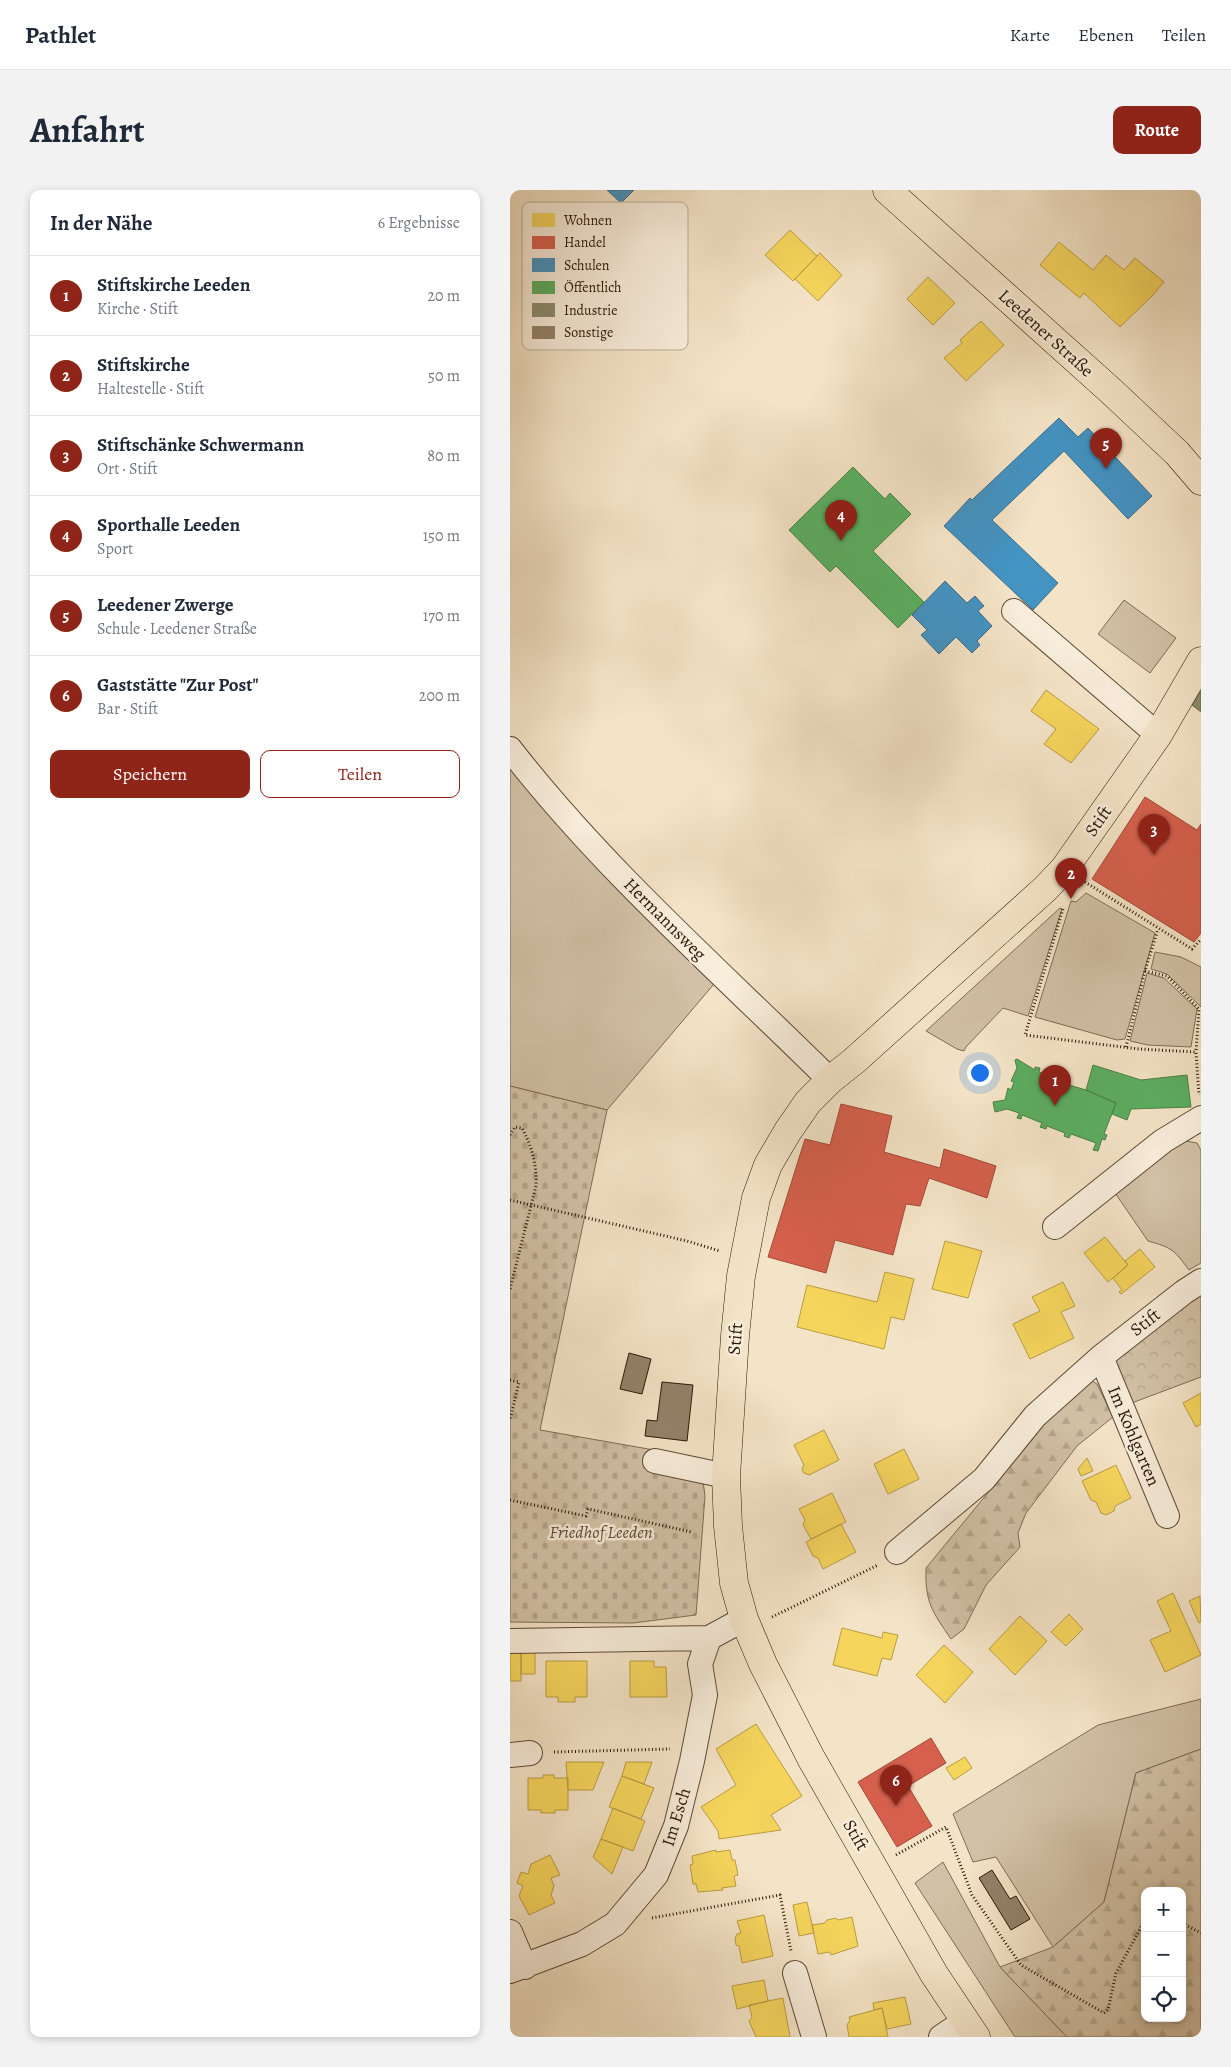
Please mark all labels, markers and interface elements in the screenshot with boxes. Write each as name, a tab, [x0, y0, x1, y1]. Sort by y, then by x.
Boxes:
text: Pathlet	[25, 19, 96, 51]
text: Karte	[1010, 23, 1050, 47]
text: Ebenen	[1078, 23, 1134, 47]
text: Teilen	[1162, 23, 1206, 47]
text: Anfahrt	[30, 106, 145, 154]
button: Route	[1113, 106, 1201, 154]
legend	[522, 202, 688, 350]
text: In der Nähe	[50, 209, 152, 237]
text: Wohnen	[563, 211, 612, 230]
text: 6 Ergebnisse	[378, 212, 460, 234]
text: Handel	[564, 233, 606, 252]
text: Schulen	[564, 256, 610, 275]
text: Stiftskirche Leeden	[97, 272, 250, 298]
text: Öffentlich	[564, 278, 622, 297]
street label: Leedener Straße	[993, 284, 1099, 382]
text: 1	[63, 285, 69, 307]
text: 20 m	[427, 285, 460, 307]
text: Kirche · Stift	[97, 298, 178, 320]
text: Industrie	[564, 301, 618, 320]
text: Sonstige	[564, 323, 613, 342]
text: Stiftskirche	[97, 352, 190, 378]
text: 2	[62, 365, 70, 387]
text: 50 m	[428, 365, 460, 387]
text: Haltestelle · Stift	[97, 378, 205, 400]
pin: 5	[1090, 428, 1122, 469]
text: Stiftschänke Schwermann	[97, 432, 304, 458]
text: 3	[63, 445, 69, 467]
text: 80 m	[427, 445, 460, 467]
text: Ort · Stift	[97, 458, 158, 480]
pin: 4	[825, 500, 857, 541]
text: Sporthalle Leeden	[97, 512, 240, 538]
text: 4	[62, 525, 70, 547]
text: 150 m	[423, 525, 460, 547]
text: Sport	[97, 538, 133, 560]
text: Leedener Zwerge	[97, 592, 234, 618]
text: 5	[63, 605, 69, 627]
text: 170 m	[423, 605, 460, 627]
text: Schule · Leedener Straße	[97, 618, 257, 640]
text: Gaststätte "Zur Post"	[97, 672, 259, 698]
text: 6	[62, 685, 70, 707]
text: 200 m	[419, 685, 460, 707]
text: Bar · Stift	[97, 698, 158, 720]
button: Speichern	[50, 750, 250, 798]
button: Teilen	[260, 750, 460, 798]
street label: Stift	[1079, 801, 1117, 841]
pin: 3	[1138, 814, 1170, 855]
pin: 2	[1055, 858, 1087, 899]
street label: Hermannsweg	[618, 872, 712, 966]
your location	[967, 1060, 993, 1086]
pin: 1	[1039, 1065, 1071, 1106]
street label: Stift	[1125, 1303, 1165, 1341]
street label: Stift	[722, 1322, 748, 1356]
street label: Im Kohlgarten	[1102, 1382, 1166, 1490]
park label: Friedhof Leeden	[549, 1520, 653, 1544]
pin: 6	[880, 1765, 912, 1806]
street label: Im Esch	[656, 1784, 696, 1849]
street label: Stift	[838, 1815, 874, 1855]
map controls	[1141, 1887, 1186, 2022]
button: +	[1141, 1887, 1186, 1932]
button: −	[1141, 1932, 1186, 1977]
button: locate	[1141, 1977, 1186, 2022]

